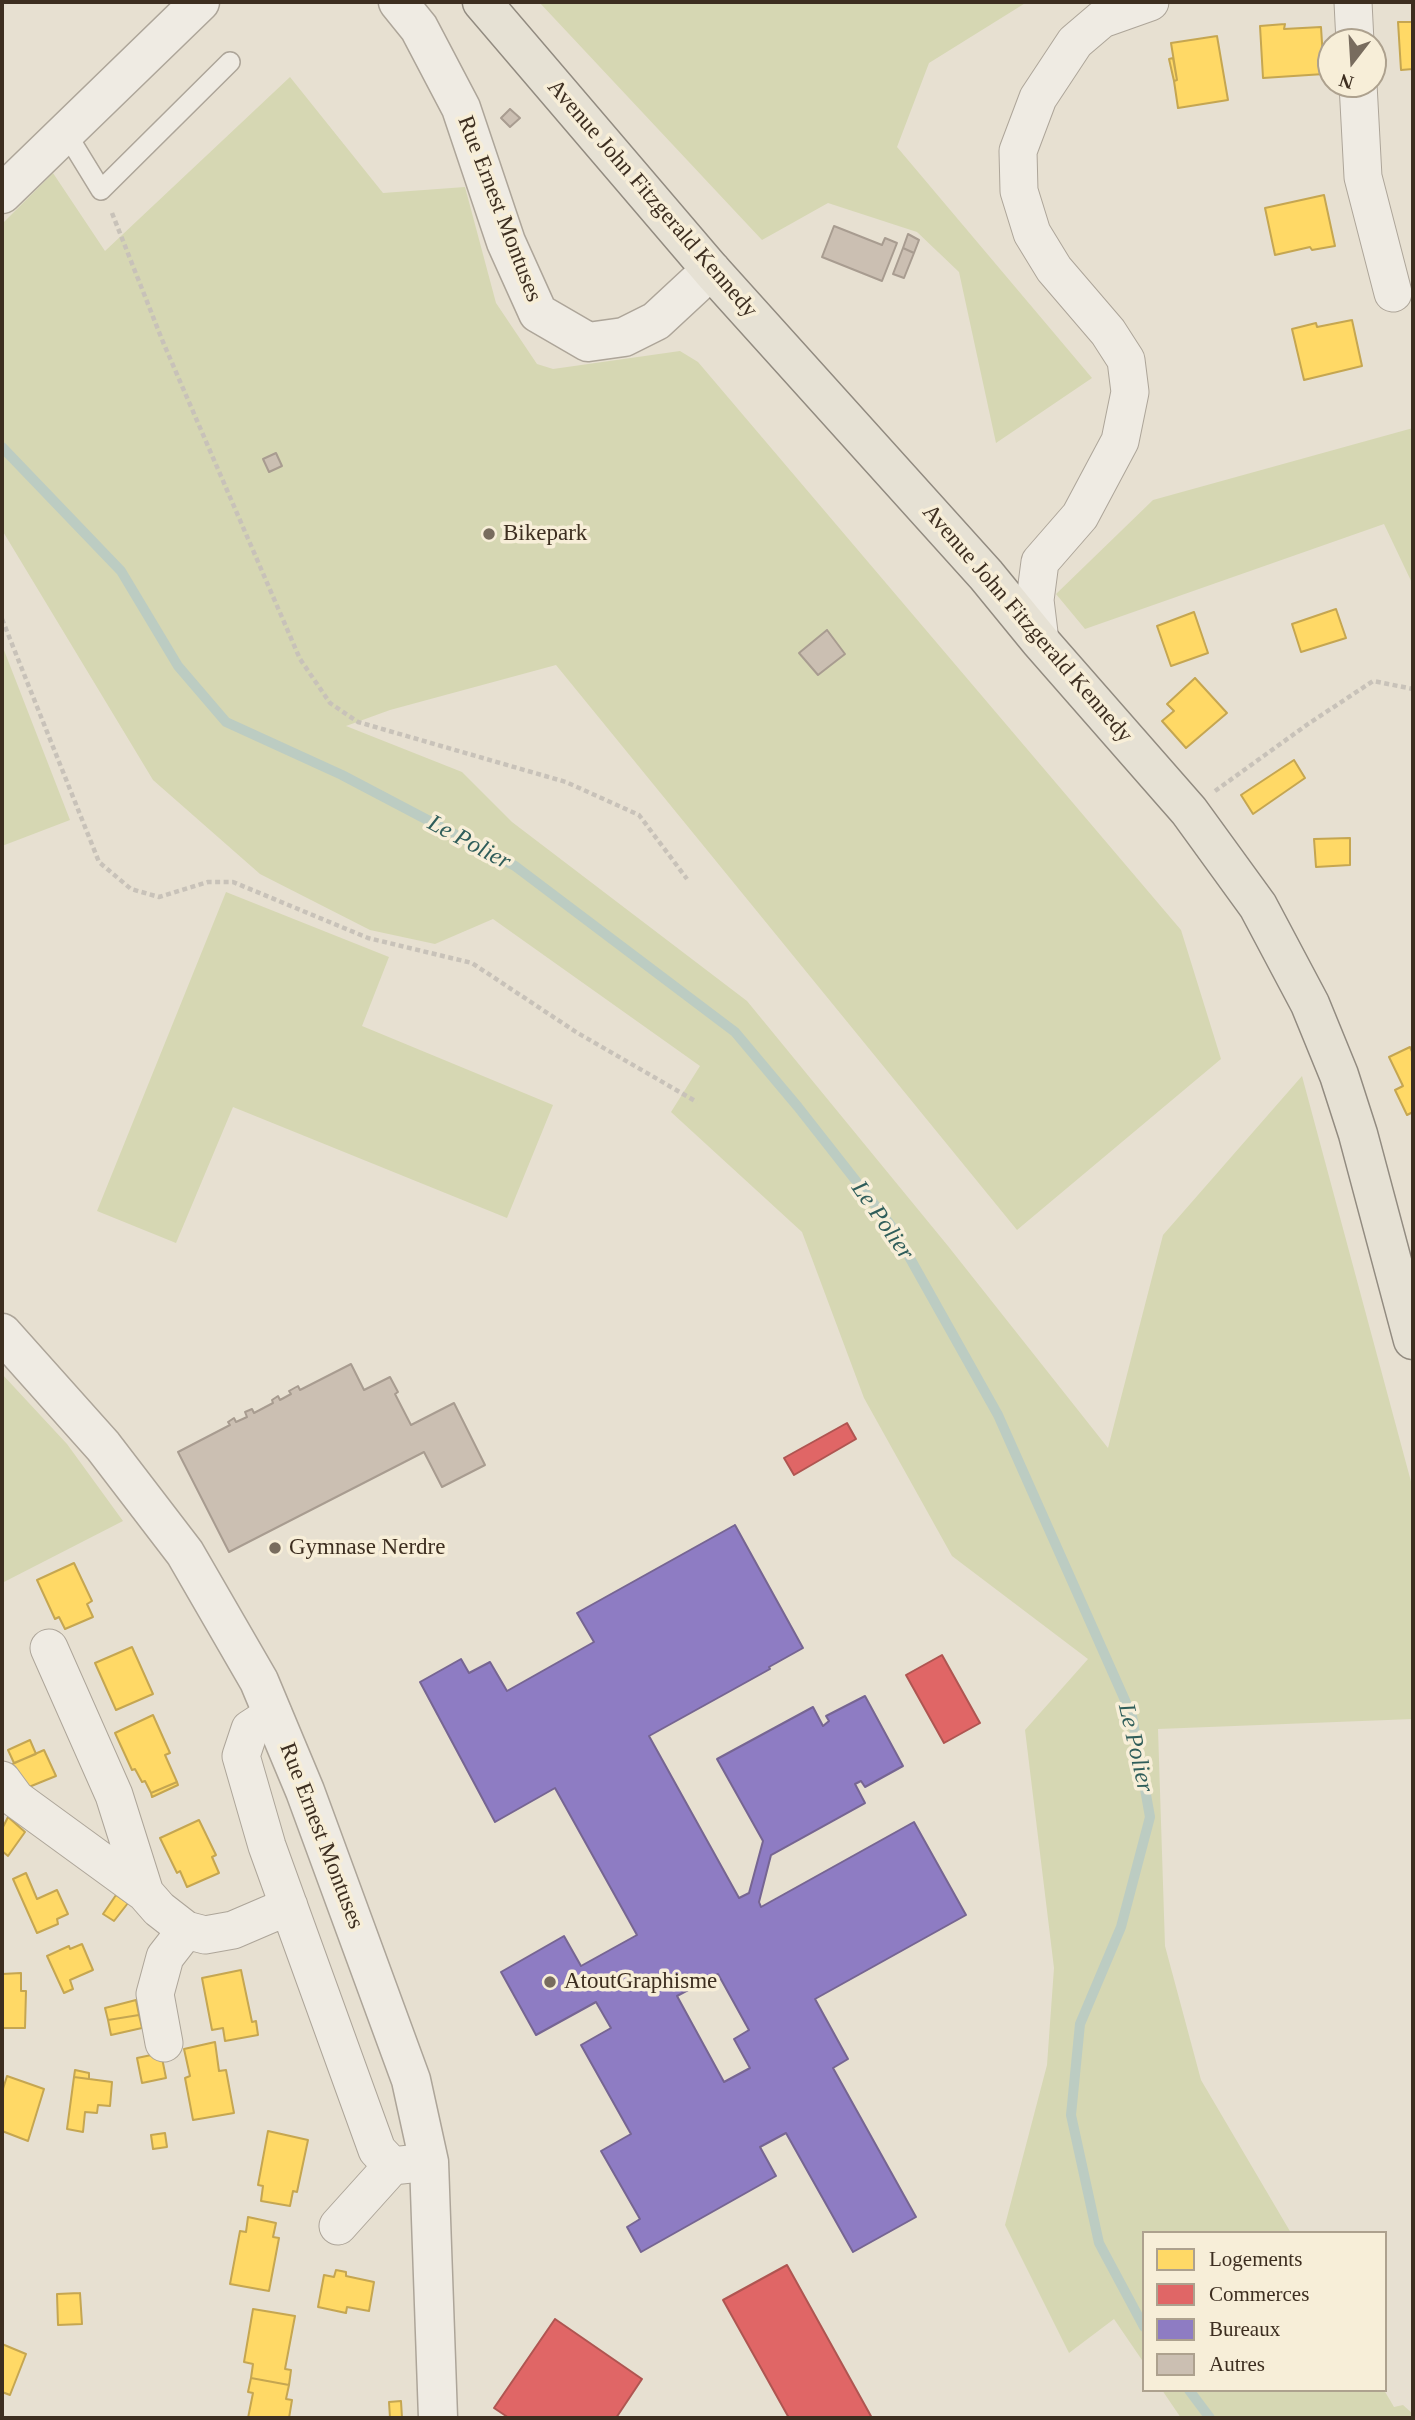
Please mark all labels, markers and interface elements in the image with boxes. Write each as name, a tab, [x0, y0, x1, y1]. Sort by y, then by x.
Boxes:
north arrow	[1317, 28, 1387, 98]
text: N	[1337, 70, 1356, 94]
street label: Avenue John Fitzgerald Kennedy	[541, 74, 763, 324]
street label: Rue Ernest Montuses	[451, 112, 547, 306]
street label: Avenue John Fitzgerald Kennedy	[916, 499, 1138, 749]
place label: Bikepark	[503, 520, 587, 548]
marker: Bikepark	[481, 526, 497, 542]
water label: Le Polier	[423, 809, 515, 877]
water label: Le Polier	[844, 1176, 920, 1266]
place label: Gymnase Nerdre	[289, 1534, 445, 1562]
marker: Gymnase Nerdre	[267, 1540, 283, 1556]
water label: Le Polier	[1111, 1701, 1159, 1795]
street label: Rue Ernest Montuses	[273, 1739, 369, 1933]
place label: AtoutGraphisme	[564, 1968, 717, 1996]
marker: AtoutGraphisme	[542, 1974, 558, 1990]
legend	[1142, 2231, 1387, 2392]
text: Logements	[1209, 2247, 1302, 2271]
text: Commerces	[1209, 2282, 1309, 2306]
text: Bureaux	[1209, 2317, 1280, 2341]
text: Autres	[1209, 2352, 1265, 2376]

